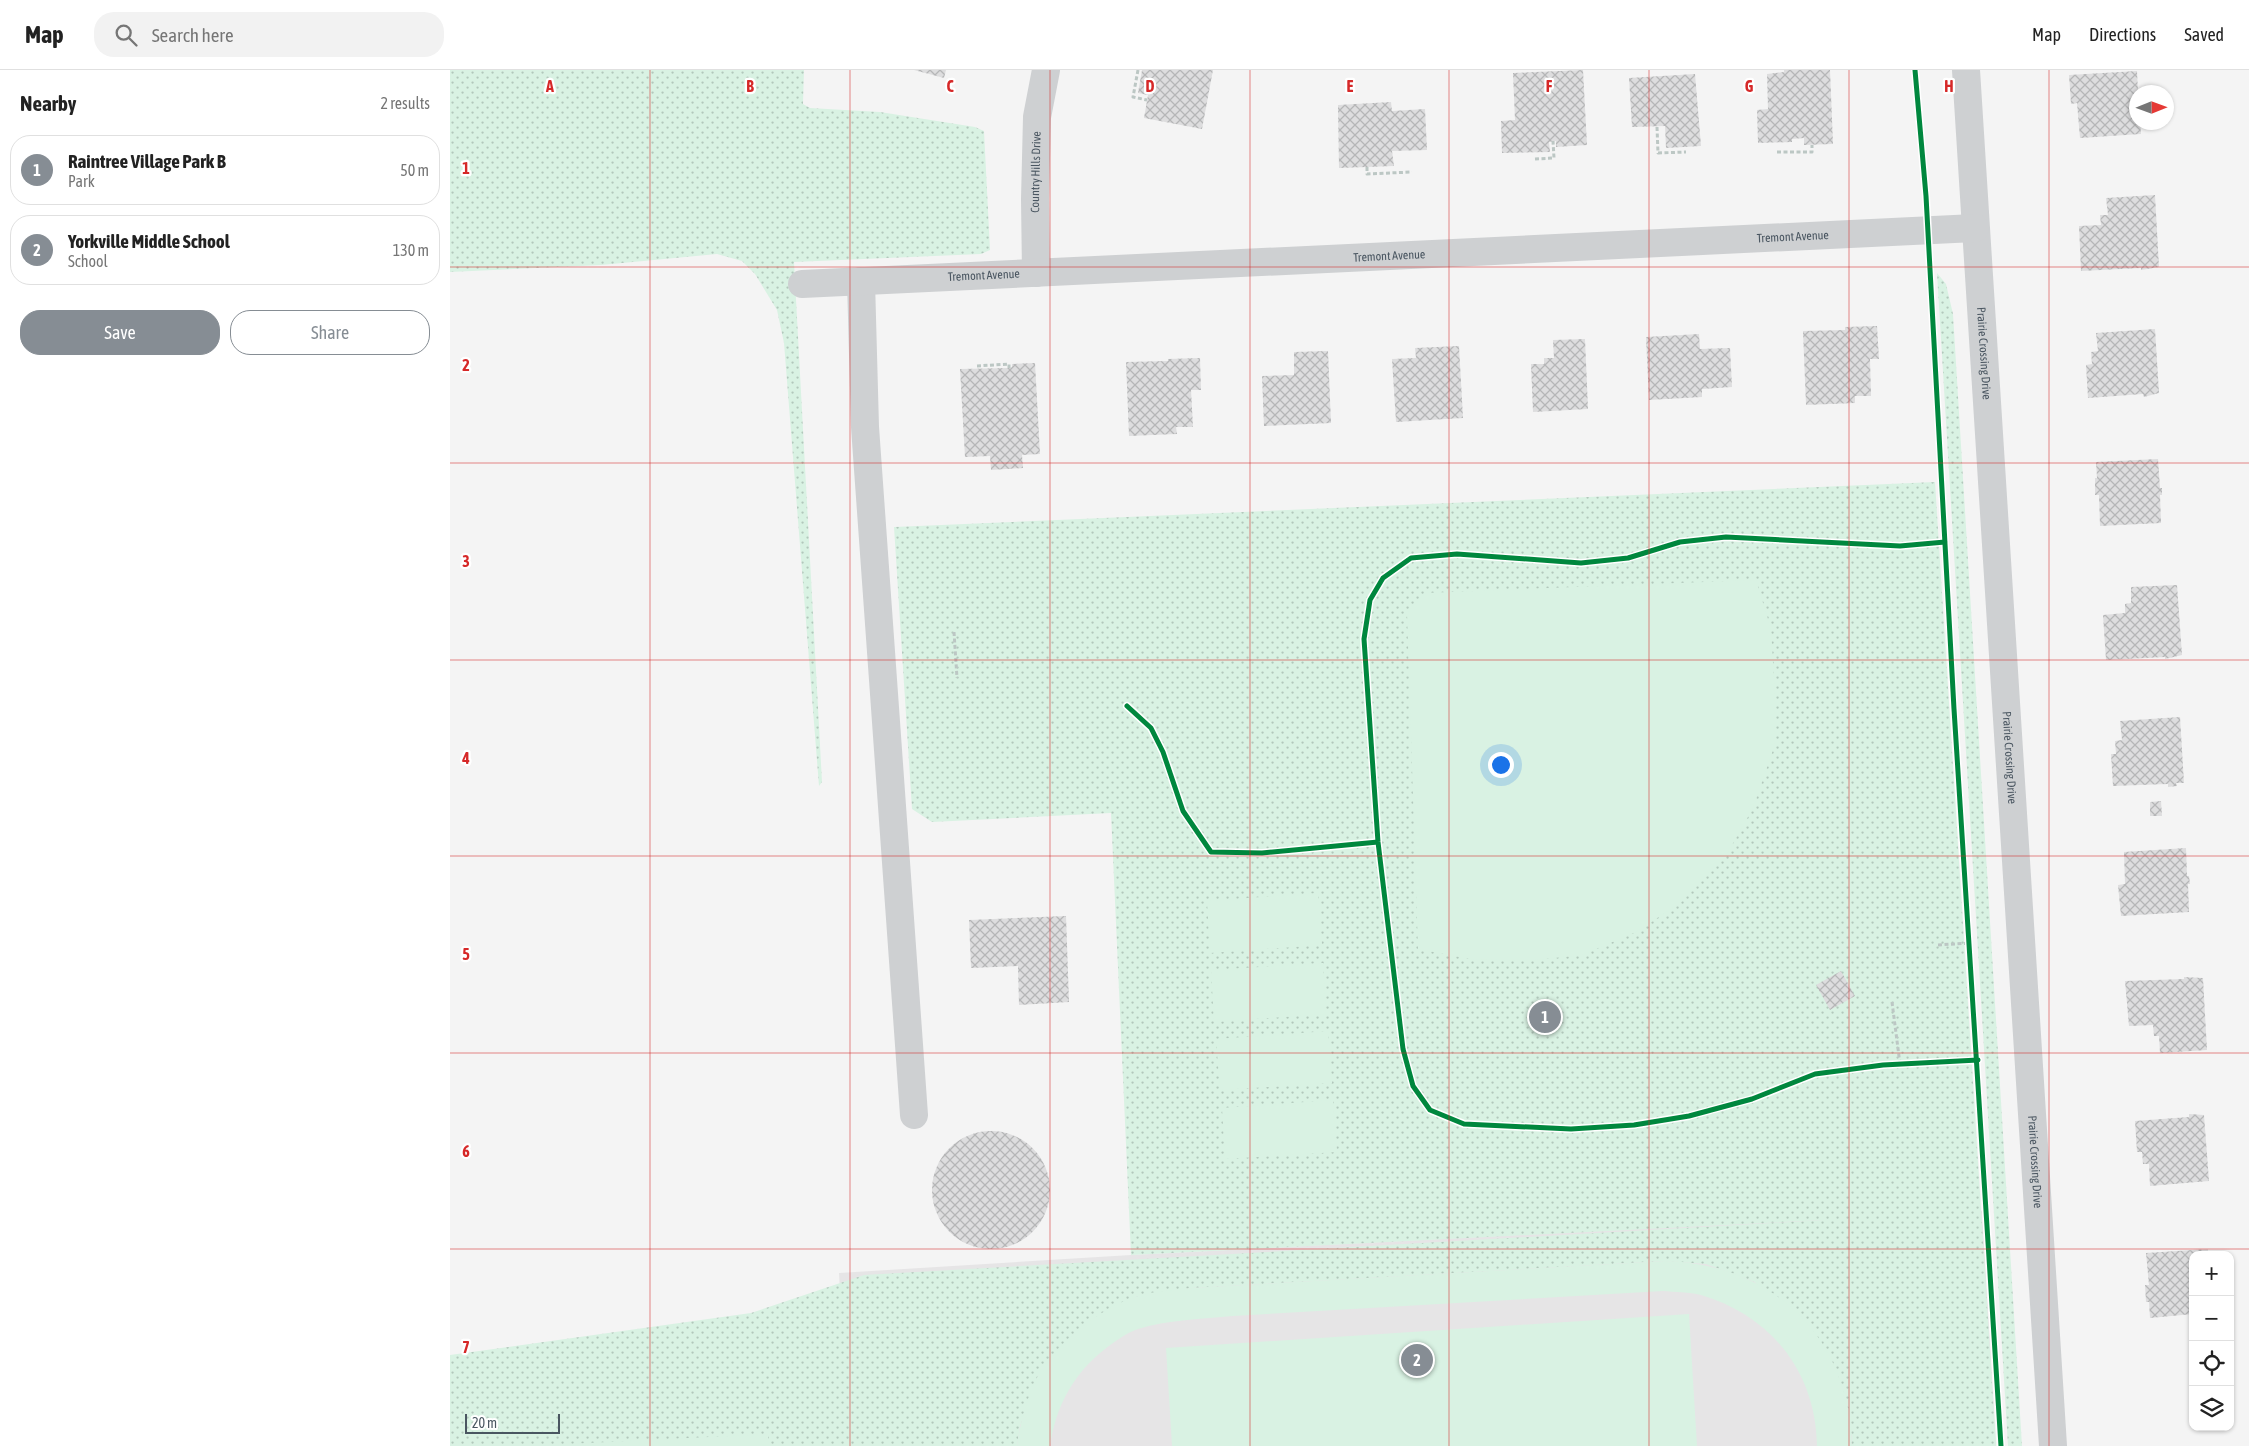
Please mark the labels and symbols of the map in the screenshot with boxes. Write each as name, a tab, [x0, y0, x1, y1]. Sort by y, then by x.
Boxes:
text: A	[545, 77, 554, 95]
text: B	[746, 77, 754, 95]
text: C	[946, 77, 954, 95]
text: D	[1146, 77, 1155, 95]
text: E	[1347, 77, 1354, 95]
text: F	[1546, 77, 1553, 95]
text: G	[1745, 77, 1754, 95]
text: H	[1944, 77, 1954, 95]
north arrow	[2129, 85, 2174, 130]
street label: Country Hills Drive	[1028, 131, 1044, 213]
text: 1	[462, 159, 470, 177]
street label: Tremont Avenue	[1757, 228, 1829, 245]
street label: Tremont Avenue	[1353, 247, 1426, 265]
street label: Tremont Avenue	[947, 267, 1020, 284]
street label: Prairie Crossing Drive	[1974, 307, 1994, 400]
text: 2	[462, 356, 470, 374]
text: 3	[462, 552, 470, 570]
street label: Prairie Crossing Drive	[2000, 711, 2019, 804]
text: 4	[461, 749, 470, 767]
your location	[1488, 752, 1514, 778]
text: 5	[462, 945, 470, 963]
pin: 1	[1529, 998, 1561, 1036]
street label: Prairie Crossing Drive	[2025, 1115, 2045, 1209]
text: 6	[462, 1142, 470, 1160]
text: 7	[462, 1338, 470, 1356]
pin: 2	[1401, 1341, 1433, 1379]
scale bar	[465, 1411, 560, 1434]

